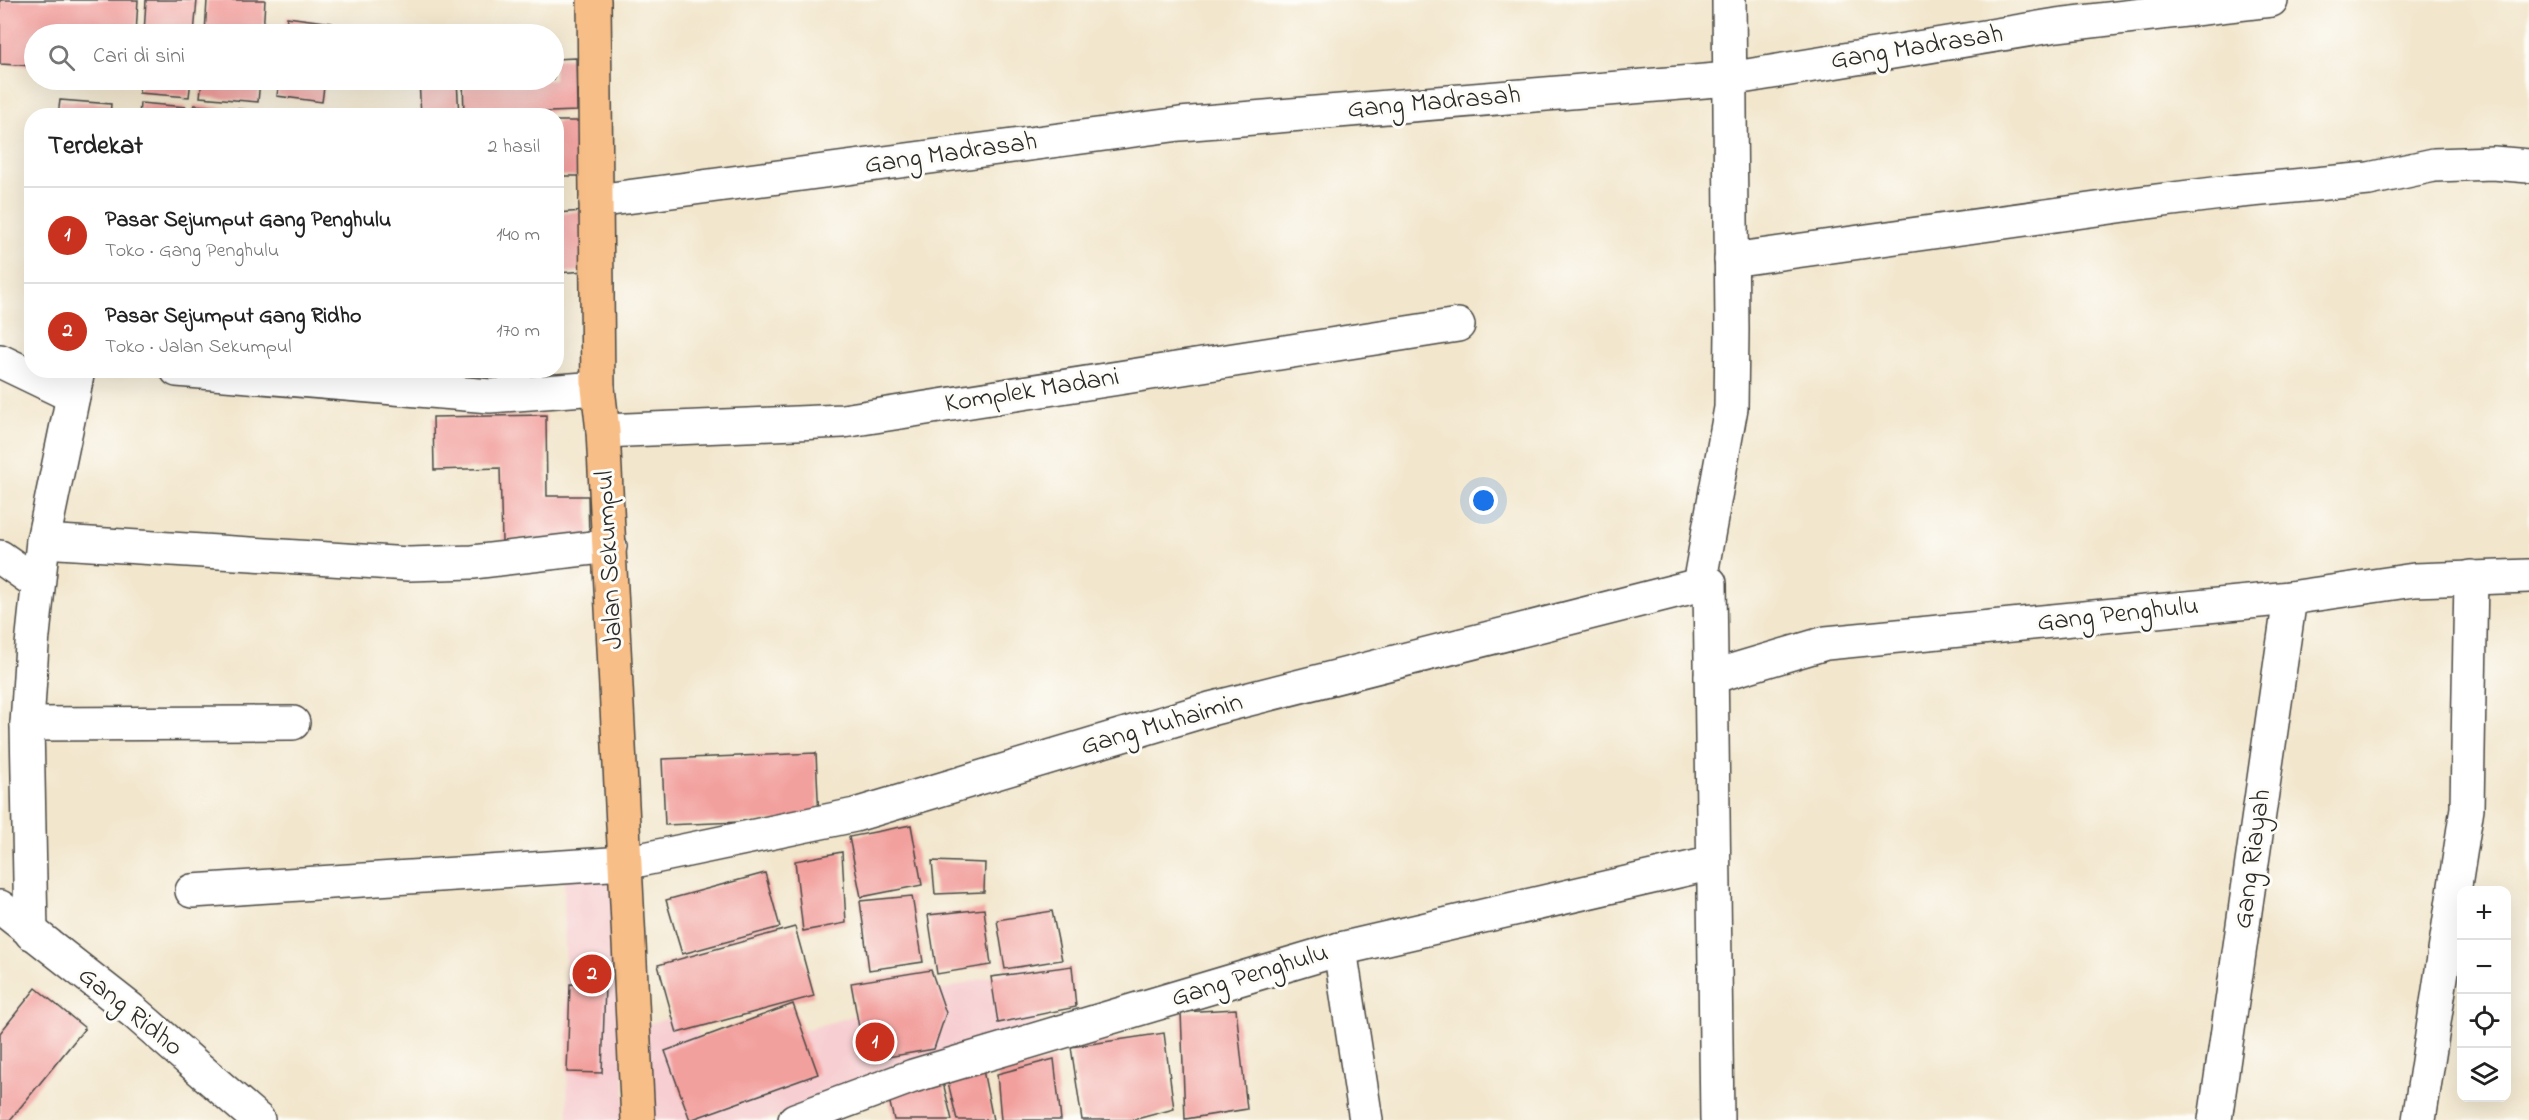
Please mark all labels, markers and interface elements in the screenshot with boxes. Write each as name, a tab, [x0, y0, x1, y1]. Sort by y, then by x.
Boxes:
street label: Gang Madrasah	[1828, 15, 2006, 81]
search box	[24, 24, 564, 90]
icon: search	[45, 41, 78, 74]
text: Cari di sini	[93, 41, 185, 73]
street label: Gang Madrasah	[1346, 76, 1522, 130]
street label: Gang Madrasah	[862, 123, 1040, 185]
text: Terdekat	[48, 128, 143, 166]
text: 2 hasil	[488, 133, 540, 162]
text: Pasar Sejumput Gang Penghulu	[105, 205, 391, 237]
text: 1	[64, 221, 71, 250]
text: 140 m	[496, 221, 540, 250]
text: Toko · Gang Penghulu	[105, 237, 279, 266]
text: Pasar Sejumput Gang Ridho	[105, 301, 361, 333]
text: 2	[63, 317, 72, 346]
text: 170 m	[496, 317, 540, 346]
text: Toko · Jalan Sekumpul	[105, 333, 292, 362]
street label: Komplek Madani	[942, 358, 1122, 424]
street label: Jalan Sekumpul	[586, 470, 634, 650]
your location	[1469, 486, 1498, 515]
street label: Gang Penghulu	[2035, 587, 2201, 643]
street label: Gang Muhaimin	[1076, 683, 1248, 767]
street label: Gang Riayah	[2224, 787, 2282, 931]
map controls	[2457, 886, 2511, 1102]
button: +	[2457, 886, 2511, 940]
street label: Gang Penghulu	[1167, 934, 1333, 1018]
button: −	[2457, 940, 2511, 994]
pin: 2	[572, 952, 612, 996]
street label: Gang Ridho	[69, 957, 191, 1067]
button: locate	[2457, 994, 2511, 1048]
pin: 1	[856, 1020, 894, 1064]
button: layers	[2457, 1048, 2511, 1102]

